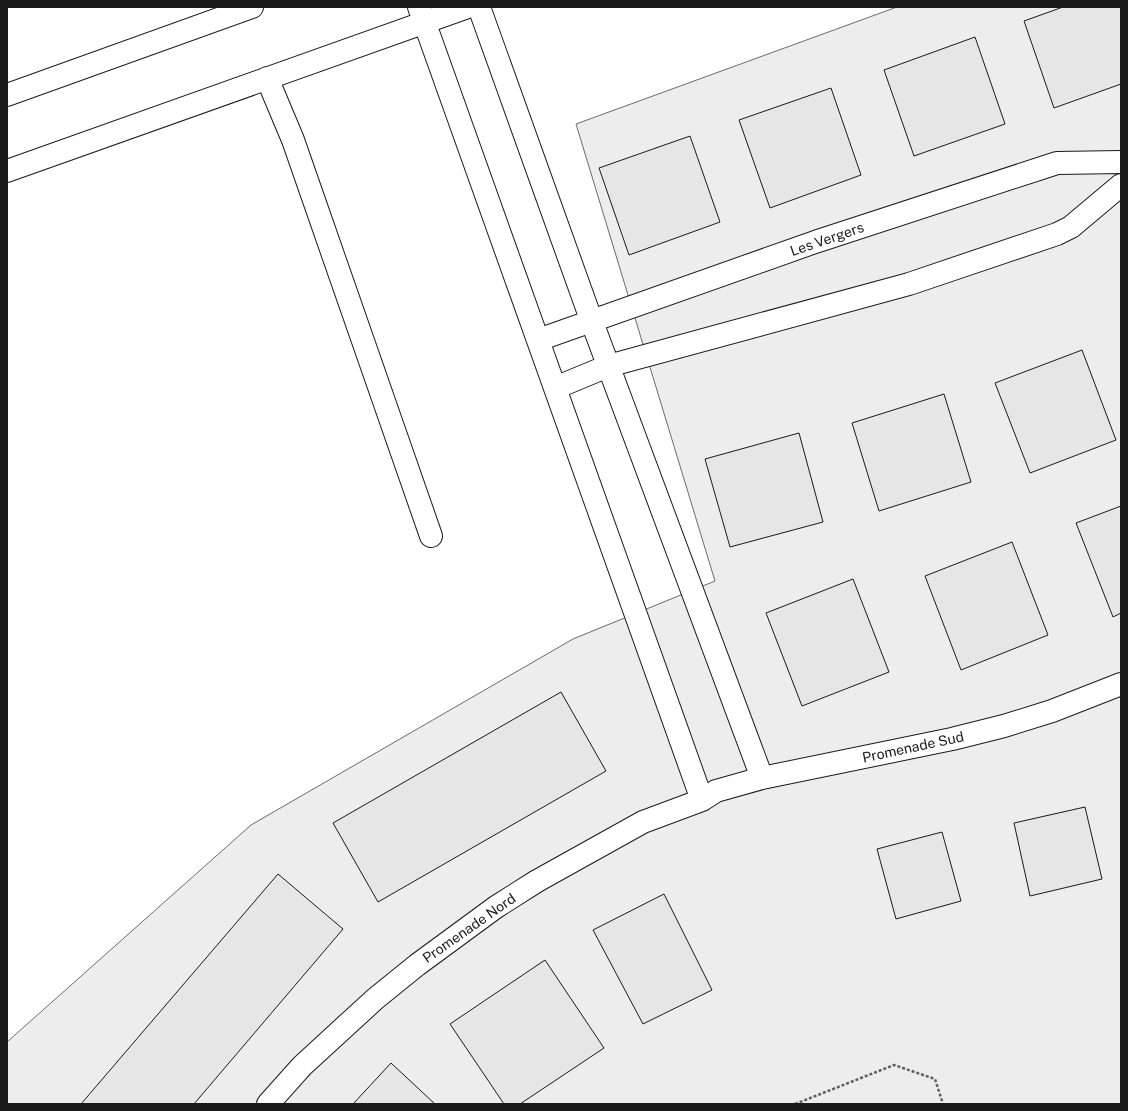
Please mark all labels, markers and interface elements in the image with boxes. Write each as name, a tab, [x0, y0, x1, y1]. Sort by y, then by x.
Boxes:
street label: Les Vergers	[788, 219, 866, 259]
street label: Promenade Sud	[861, 728, 965, 766]
street label: Promenade Nord	[419, 890, 519, 966]

